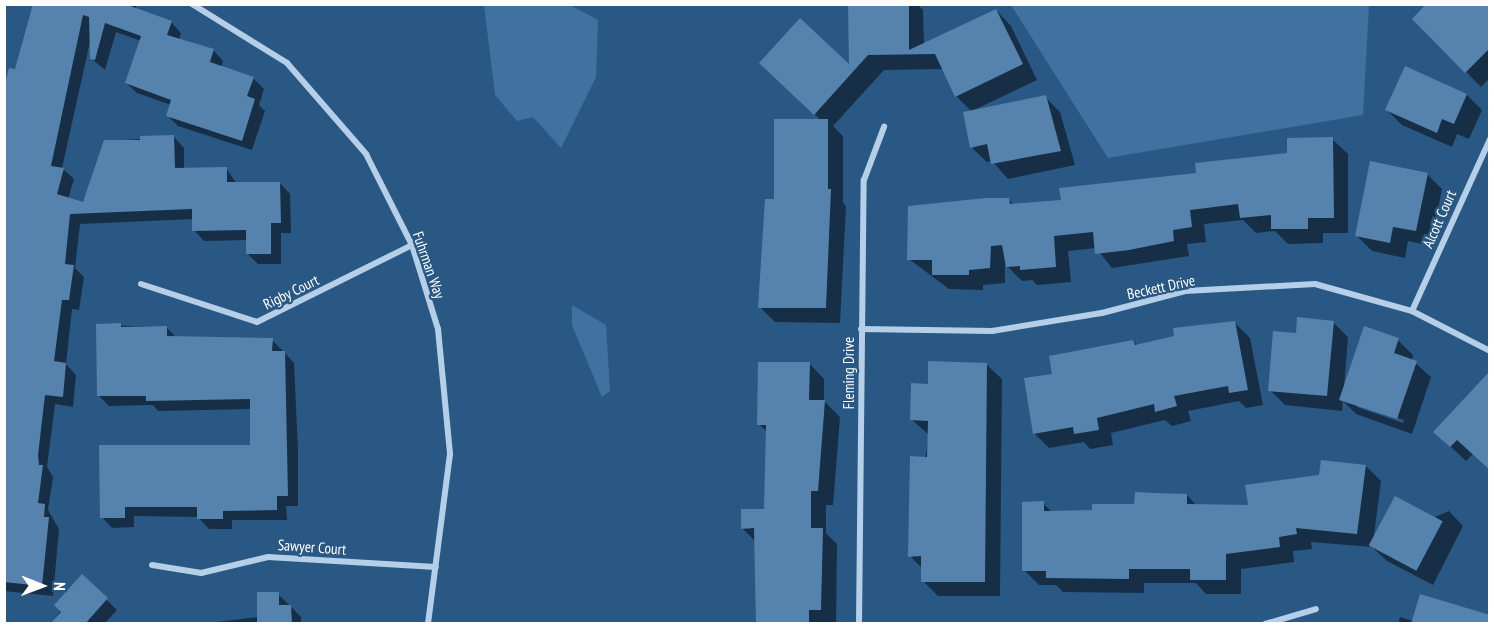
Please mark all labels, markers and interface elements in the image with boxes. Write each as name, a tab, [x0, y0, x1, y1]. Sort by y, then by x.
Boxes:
street label: Alcott Court	[1418, 187, 1460, 251]
street label: Fuhrman Way	[409, 229, 449, 301]
street label: Rigby Court	[260, 271, 322, 313]
street label: Beckett Drive	[1125, 271, 1197, 303]
street label: Fleming Drive	[840, 337, 858, 409]
street label: Sawyer Court	[277, 536, 347, 558]
north arrow	[12, 556, 72, 616]
text: N	[50, 582, 70, 591]

